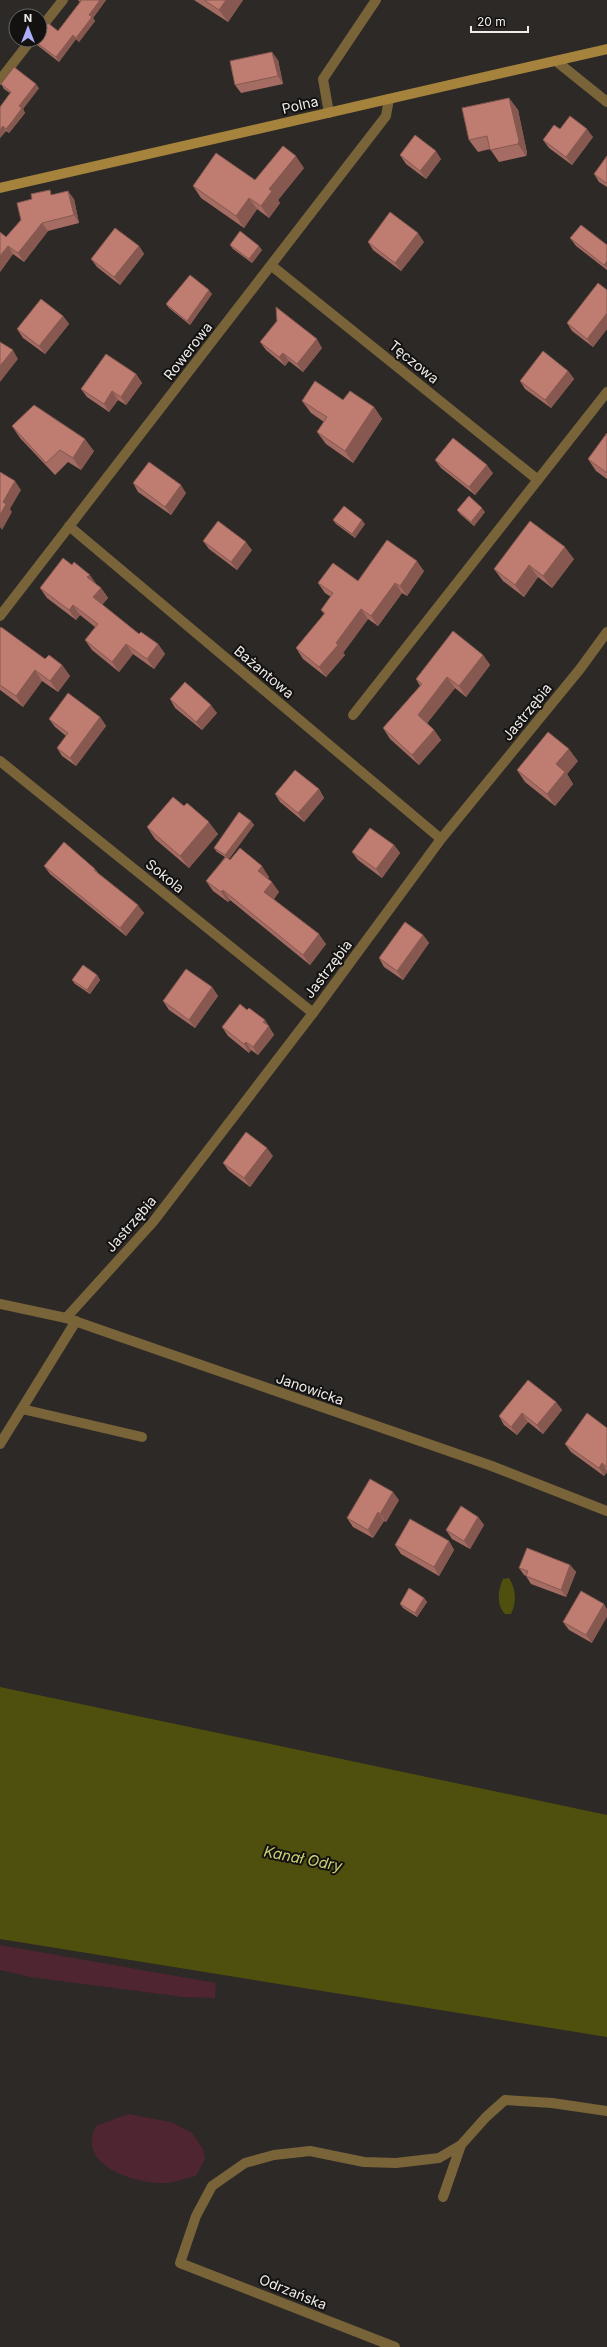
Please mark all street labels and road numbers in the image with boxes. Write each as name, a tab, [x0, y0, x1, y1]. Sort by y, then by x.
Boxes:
street label: Polna	[280, 92, 320, 117]
street label: Rowerowa	[160, 318, 215, 383]
street label: Tęczowa	[386, 336, 443, 387]
street label: Bażantowa	[231, 642, 298, 702]
street label: Jastrzębia	[498, 680, 555, 744]
street label: Sokola	[143, 855, 188, 896]
street label: Jastrzębia	[300, 936, 355, 1001]
street label: Jastrzębia	[102, 1192, 160, 1255]
street label: Janowicka	[274, 1369, 346, 1408]
street label: Odrzańska	[257, 2270, 329, 2313]

